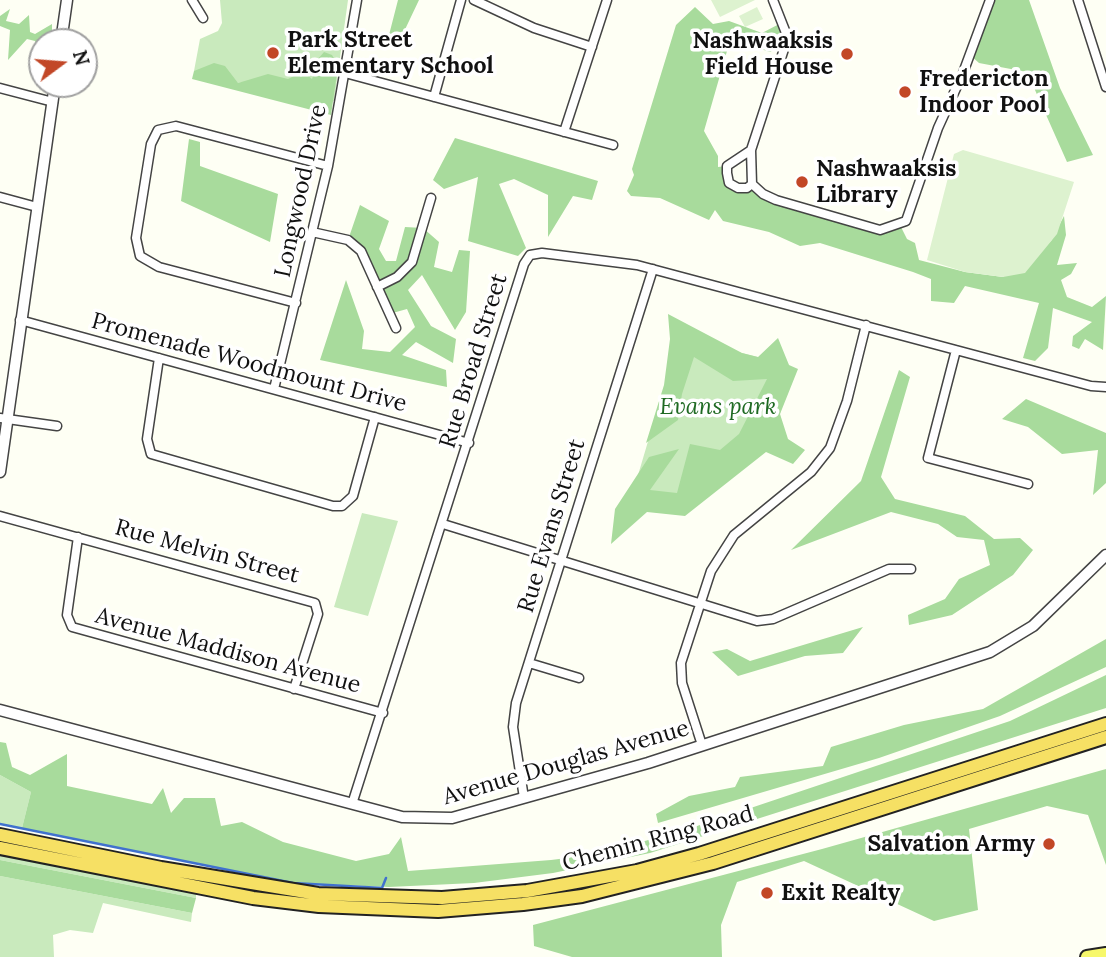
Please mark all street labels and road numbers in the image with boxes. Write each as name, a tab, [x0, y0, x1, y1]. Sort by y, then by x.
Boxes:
street label: Longwood Drive	[269, 102, 333, 280]
street label: Rue Broad Street	[434, 270, 514, 452]
street label: Promenade Woodmount Drive	[88, 308, 410, 418]
street label: Rue Evans Street	[513, 436, 591, 616]
street label: Rue Melvin Street	[112, 514, 302, 590]
street label: Avenue Maddison Avenue	[92, 602, 364, 700]
street label: Avenue Douglas Avenue	[440, 715, 692, 811]
street label: Chemin Ring Road	[560, 800, 756, 878]

